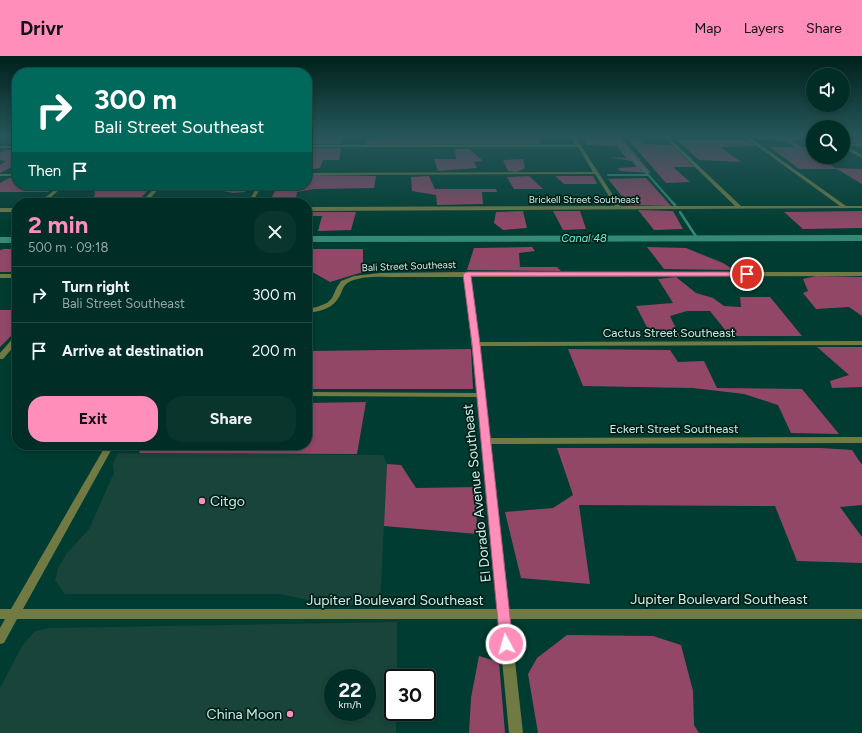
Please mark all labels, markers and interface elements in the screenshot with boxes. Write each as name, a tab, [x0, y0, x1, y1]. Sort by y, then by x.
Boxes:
text: Drivr	[20, 17, 63, 40]
text: Map	[694, 20, 722, 37]
text: Layers	[744, 20, 784, 37]
text: Share	[806, 20, 842, 37]
map controls	[806, 68, 850, 164]
button: sound	[806, 68, 850, 112]
text: 300 m	[94, 82, 177, 116]
icon: right	[28, 84, 80, 136]
text: Bali Street Southeast	[94, 116, 264, 138]
button: search	[806, 120, 850, 164]
icon: arrive	[69, 160, 91, 182]
text: Then	[28, 162, 61, 180]
street label: Brickell Street Southeast	[529, 193, 640, 206]
text: 2 min	[28, 210, 88, 239]
button: close	[254, 211, 296, 253]
water label: Canal 48	[561, 232, 607, 245]
text: 500 m · 09:18	[28, 240, 108, 255]
pin	[730, 257, 764, 291]
street label: Bali Street Southeast	[362, 258, 457, 274]
icon: arrive	[736, 263, 758, 285]
text: Turn right	[62, 278, 130, 296]
icon: right	[28, 284, 50, 306]
text: 300 m	[252, 286, 296, 304]
text: Bali Street Southeast	[62, 296, 185, 311]
street label: Cactus Street Southeast	[603, 326, 736, 340]
icon: arrive	[28, 340, 50, 362]
text: Arrive at destination	[62, 342, 203, 360]
text: 200 m	[252, 342, 296, 360]
button: Exit	[28, 396, 158, 442]
button: Share	[166, 396, 296, 442]
street label: El Dorado Avenue Southeast	[459, 403, 495, 583]
street label: Eckert Street Southeast	[609, 422, 739, 436]
place label: Citgo	[210, 493, 245, 510]
marker: Citgo	[197, 496, 207, 506]
street label: Jupiter Boulevard Southeast	[630, 591, 808, 608]
street label: Jupiter Boulevard Southeast	[306, 592, 484, 609]
position arrow	[485, 623, 527, 665]
speed limit sign: 30	[384, 669, 436, 721]
text: 22	[338, 678, 362, 702]
text: km/h	[339, 698, 361, 711]
place label: China Moon	[207, 706, 282, 723]
marker: China Moon	[285, 709, 295, 719]

